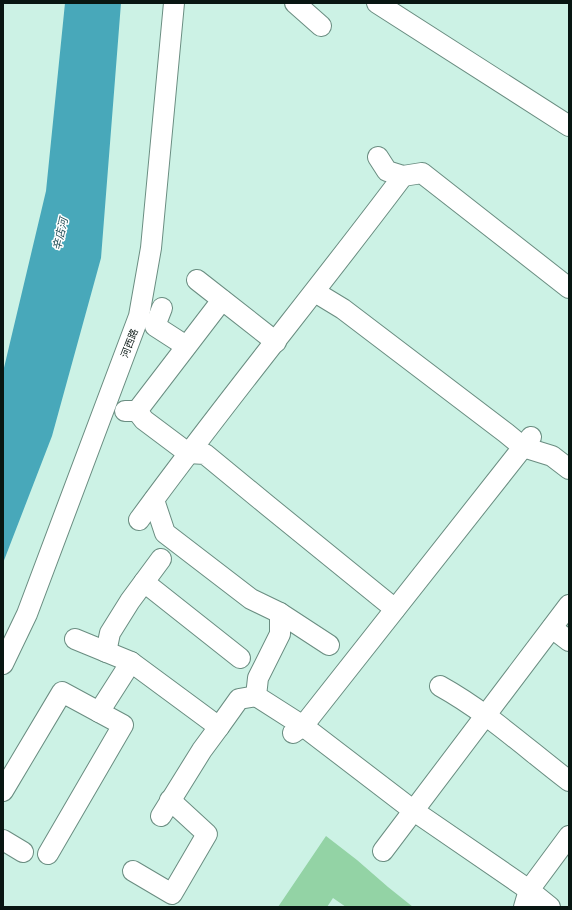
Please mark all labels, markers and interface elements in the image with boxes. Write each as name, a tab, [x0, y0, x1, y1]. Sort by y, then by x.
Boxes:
water label: 辛店河	[50, 215, 71, 252]
street label: 河西路	[119, 327, 141, 360]

